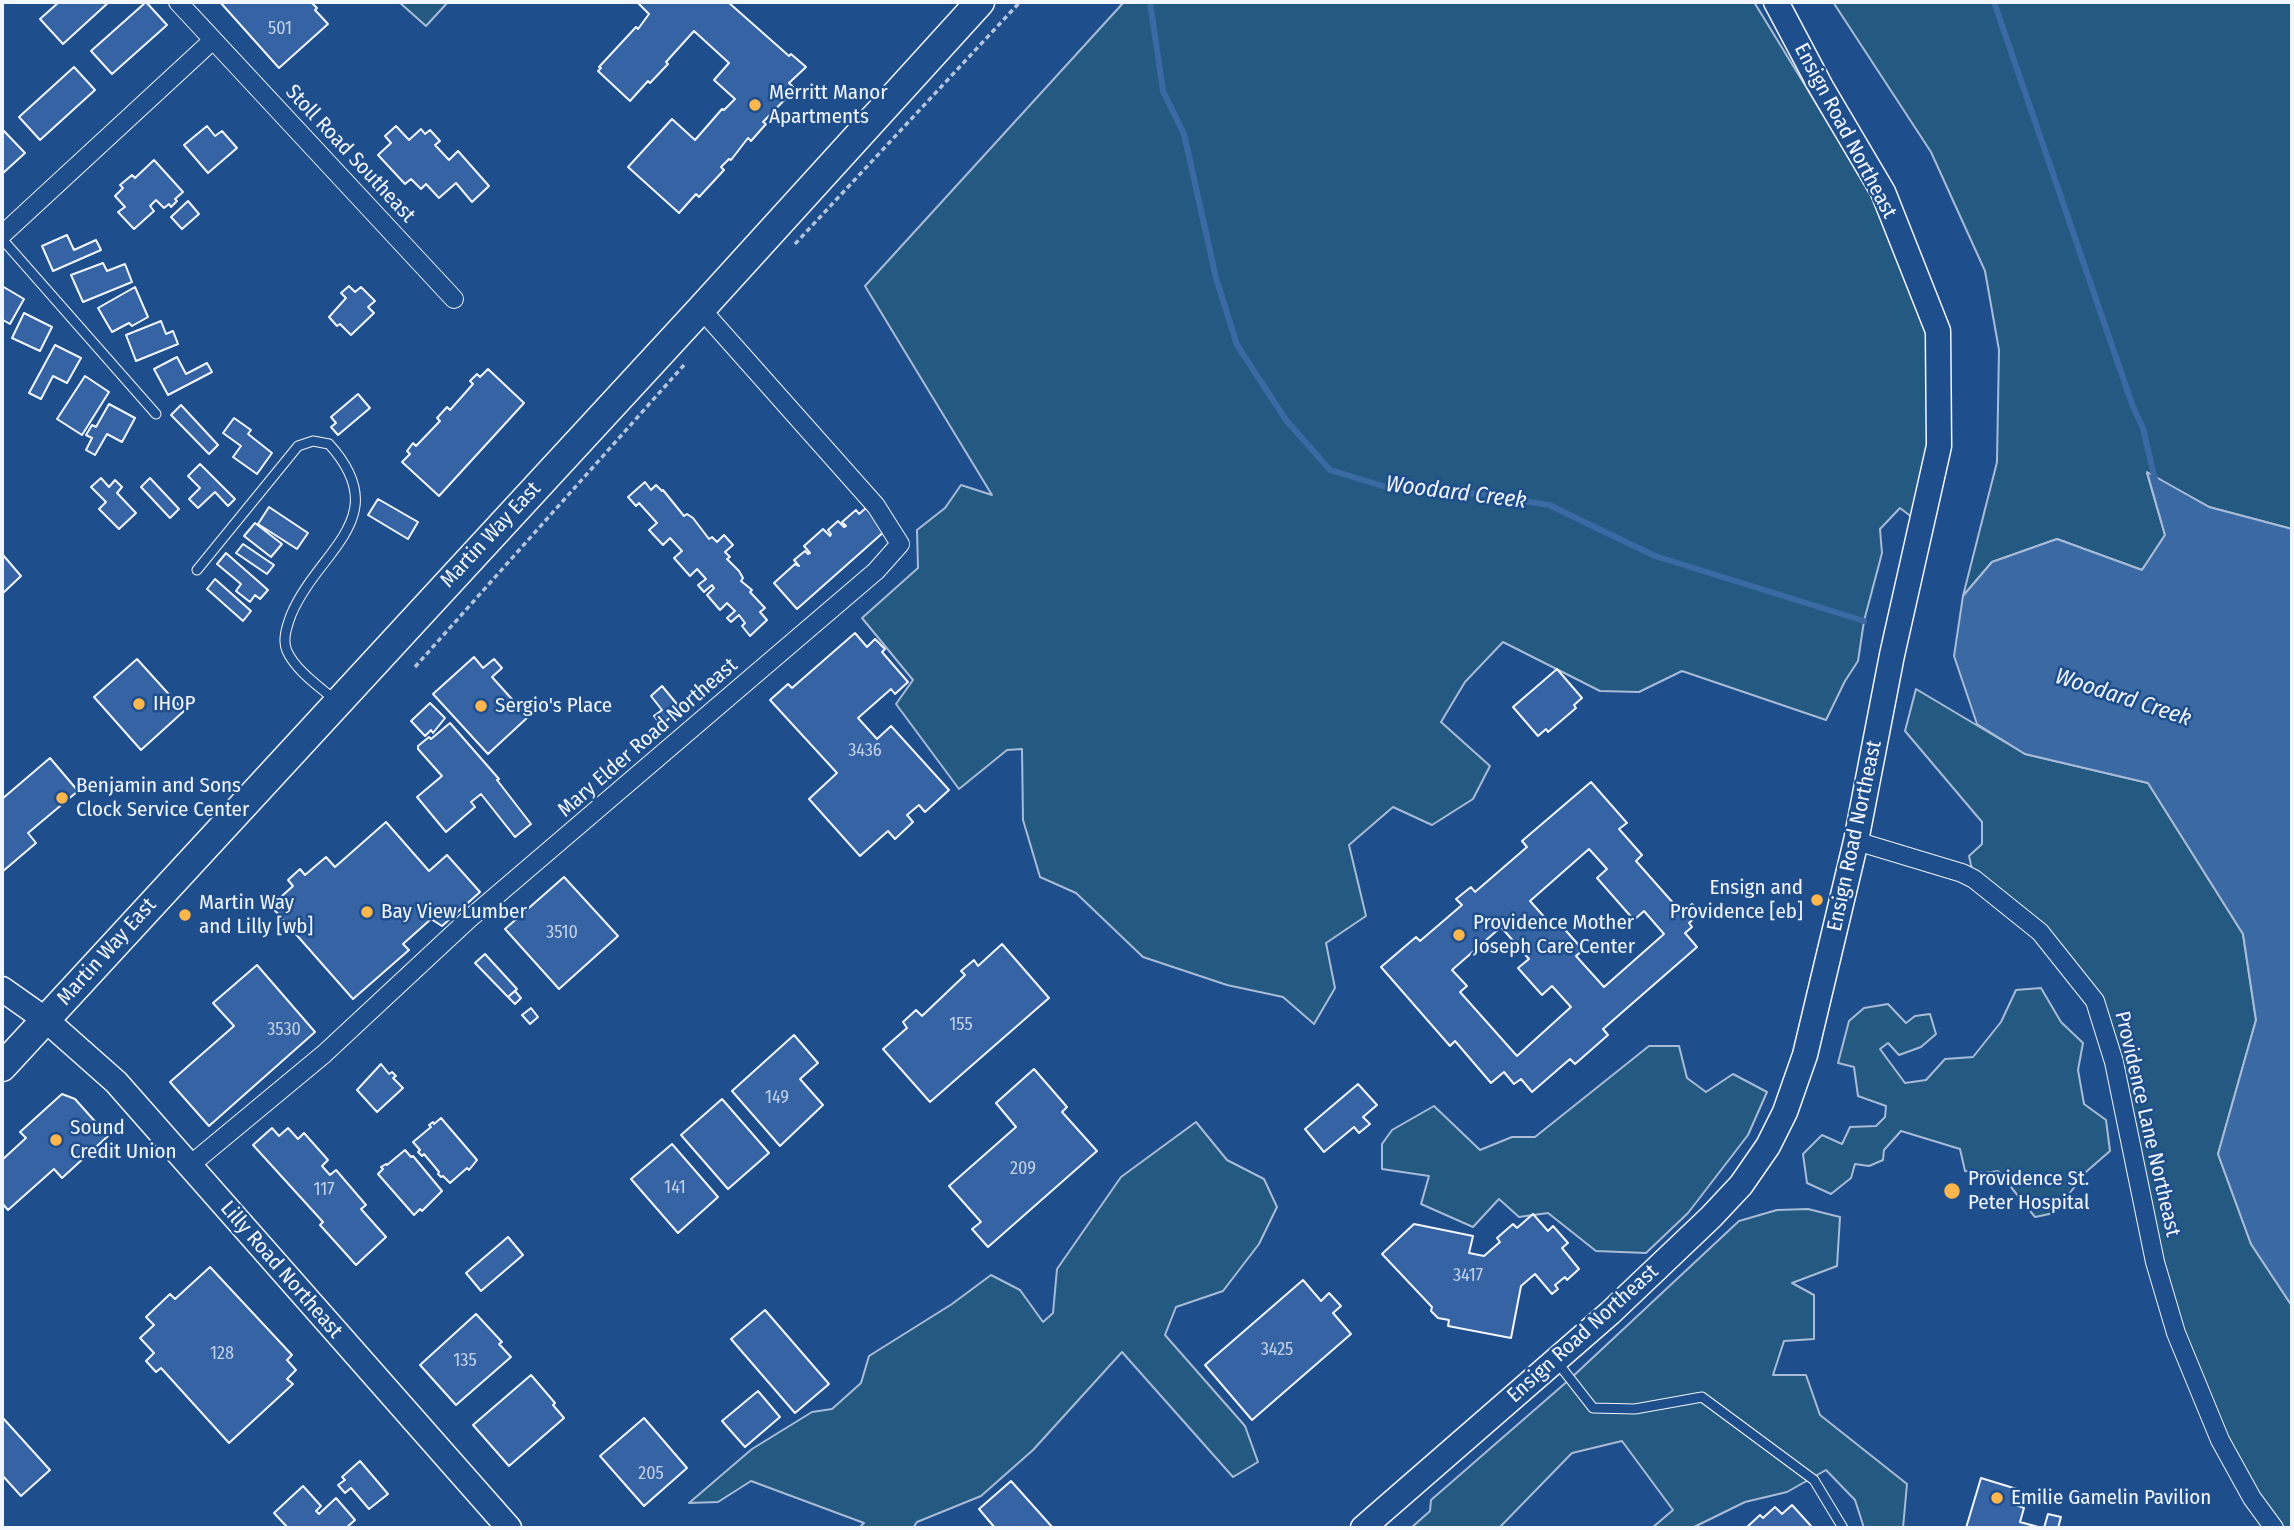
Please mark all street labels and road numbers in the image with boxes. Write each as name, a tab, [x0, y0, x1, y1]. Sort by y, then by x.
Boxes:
street label: Ensign Road Northeast	[1788, 39, 1902, 223]
street label: Stoll Road Southeast	[280, 80, 420, 228]
street label: Martin Way East	[436, 477, 546, 593]
street label: Mary Elder Road Northeast	[553, 653, 743, 823]
street label: Ensign Road Northeast	[1822, 738, 1888, 934]
street label: Martin Way East	[52, 893, 162, 1011]
street label: Providence Lane Northeast	[2109, 1009, 2185, 1239]
street label: Lilly Road Northeast	[215, 1196, 347, 1344]
street label: Ensign Road Northeast	[1502, 1260, 1664, 1408]

